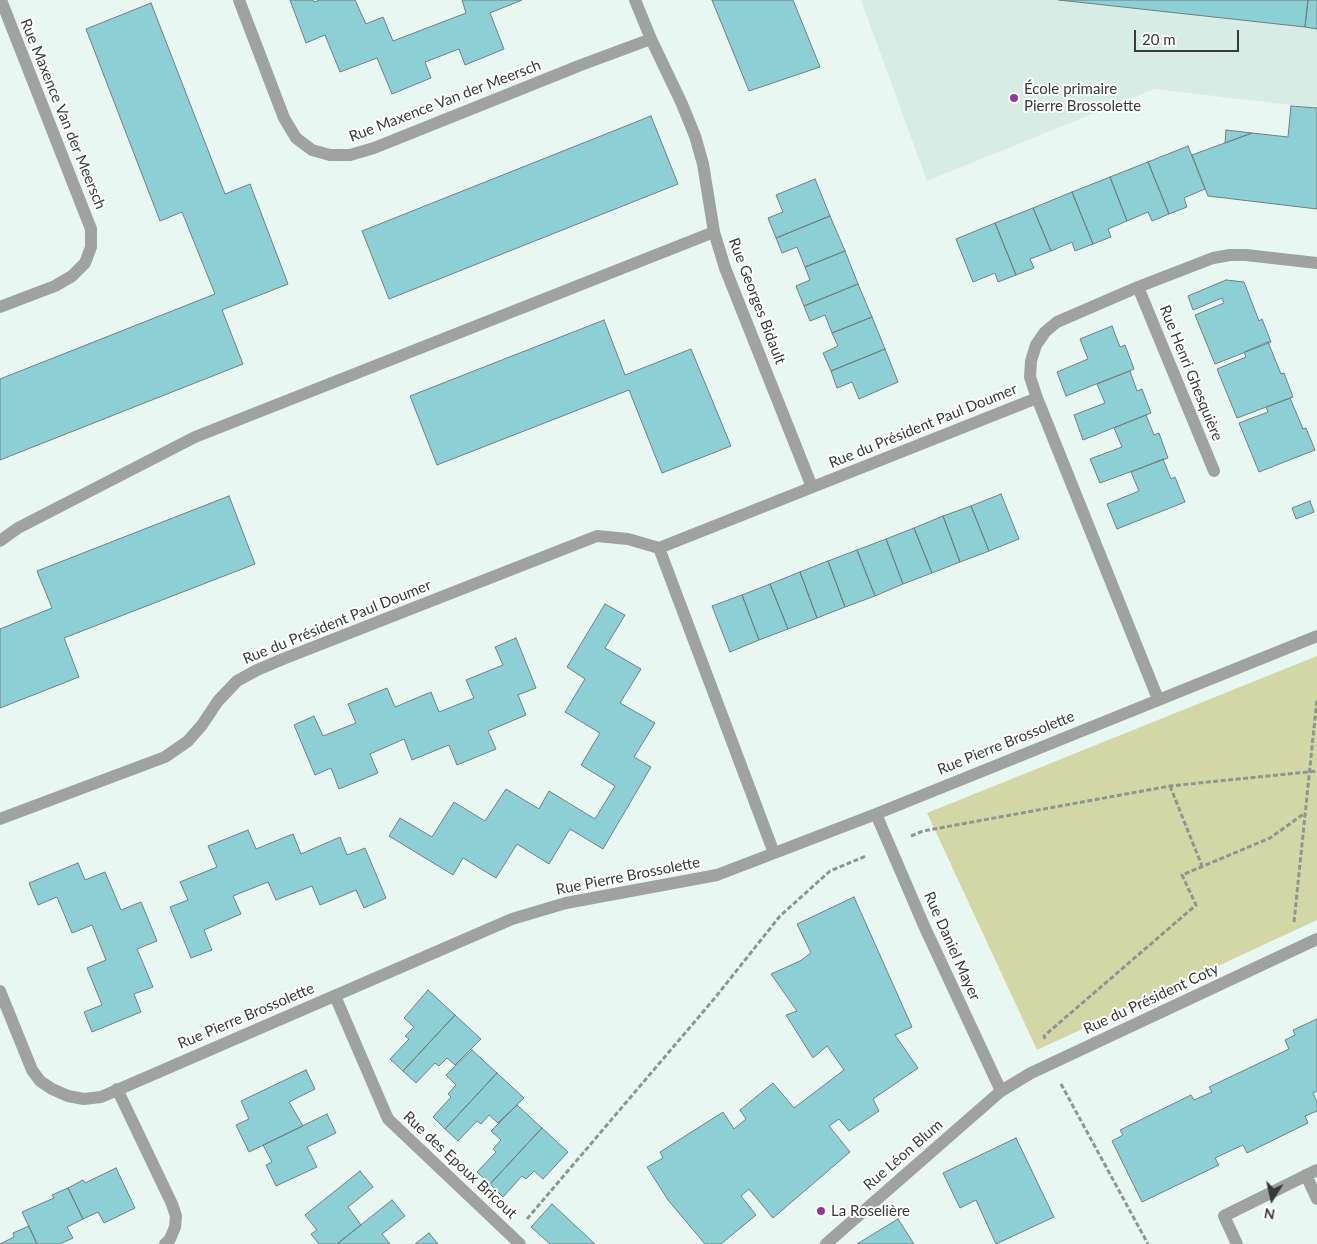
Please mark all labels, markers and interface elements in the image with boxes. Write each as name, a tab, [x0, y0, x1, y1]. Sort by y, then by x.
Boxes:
street label: Rue Maxence Van der Meersch	[16, 16, 110, 212]
scale bar	[1137, 20, 1242, 52]
text: 20 m	[1142, 30, 1176, 48]
street label: Rue Maxence Van der Meersch	[347, 56, 543, 146]
place label: École primaire Pierre Brossolette	[1024, 80, 1141, 115]
marker: École primaire Pierre Brossolette	[1008, 92, 1020, 104]
street label: Rue Georges Bidault	[725, 235, 789, 367]
street label: Rue Henri Ghesquière	[1156, 303, 1226, 443]
street label: Rue du Président Paul Doumer	[826, 380, 1020, 472]
street label: Rue du Président Paul Doumer	[240, 576, 434, 668]
street label: Rue Pierre Brossolette	[935, 707, 1077, 779]
street label: Rue Pierre Brossolette	[554, 853, 702, 899]
street label: Rue Daniel Mayer	[920, 889, 984, 1003]
street label: Rue du Président Coty	[1081, 960, 1221, 1038]
street label: Rue Pierre Brossolette	[175, 979, 317, 1053]
street label: Rue des Epoux Bricout	[399, 1108, 521, 1222]
street label: Rue Léon Blum	[860, 1116, 946, 1194]
north arrow	[1247, 1174, 1297, 1224]
place label: La Roselière	[831, 1202, 910, 1220]
marker: La Roselière	[815, 1205, 827, 1217]
text: N	[1263, 1205, 1276, 1224]

